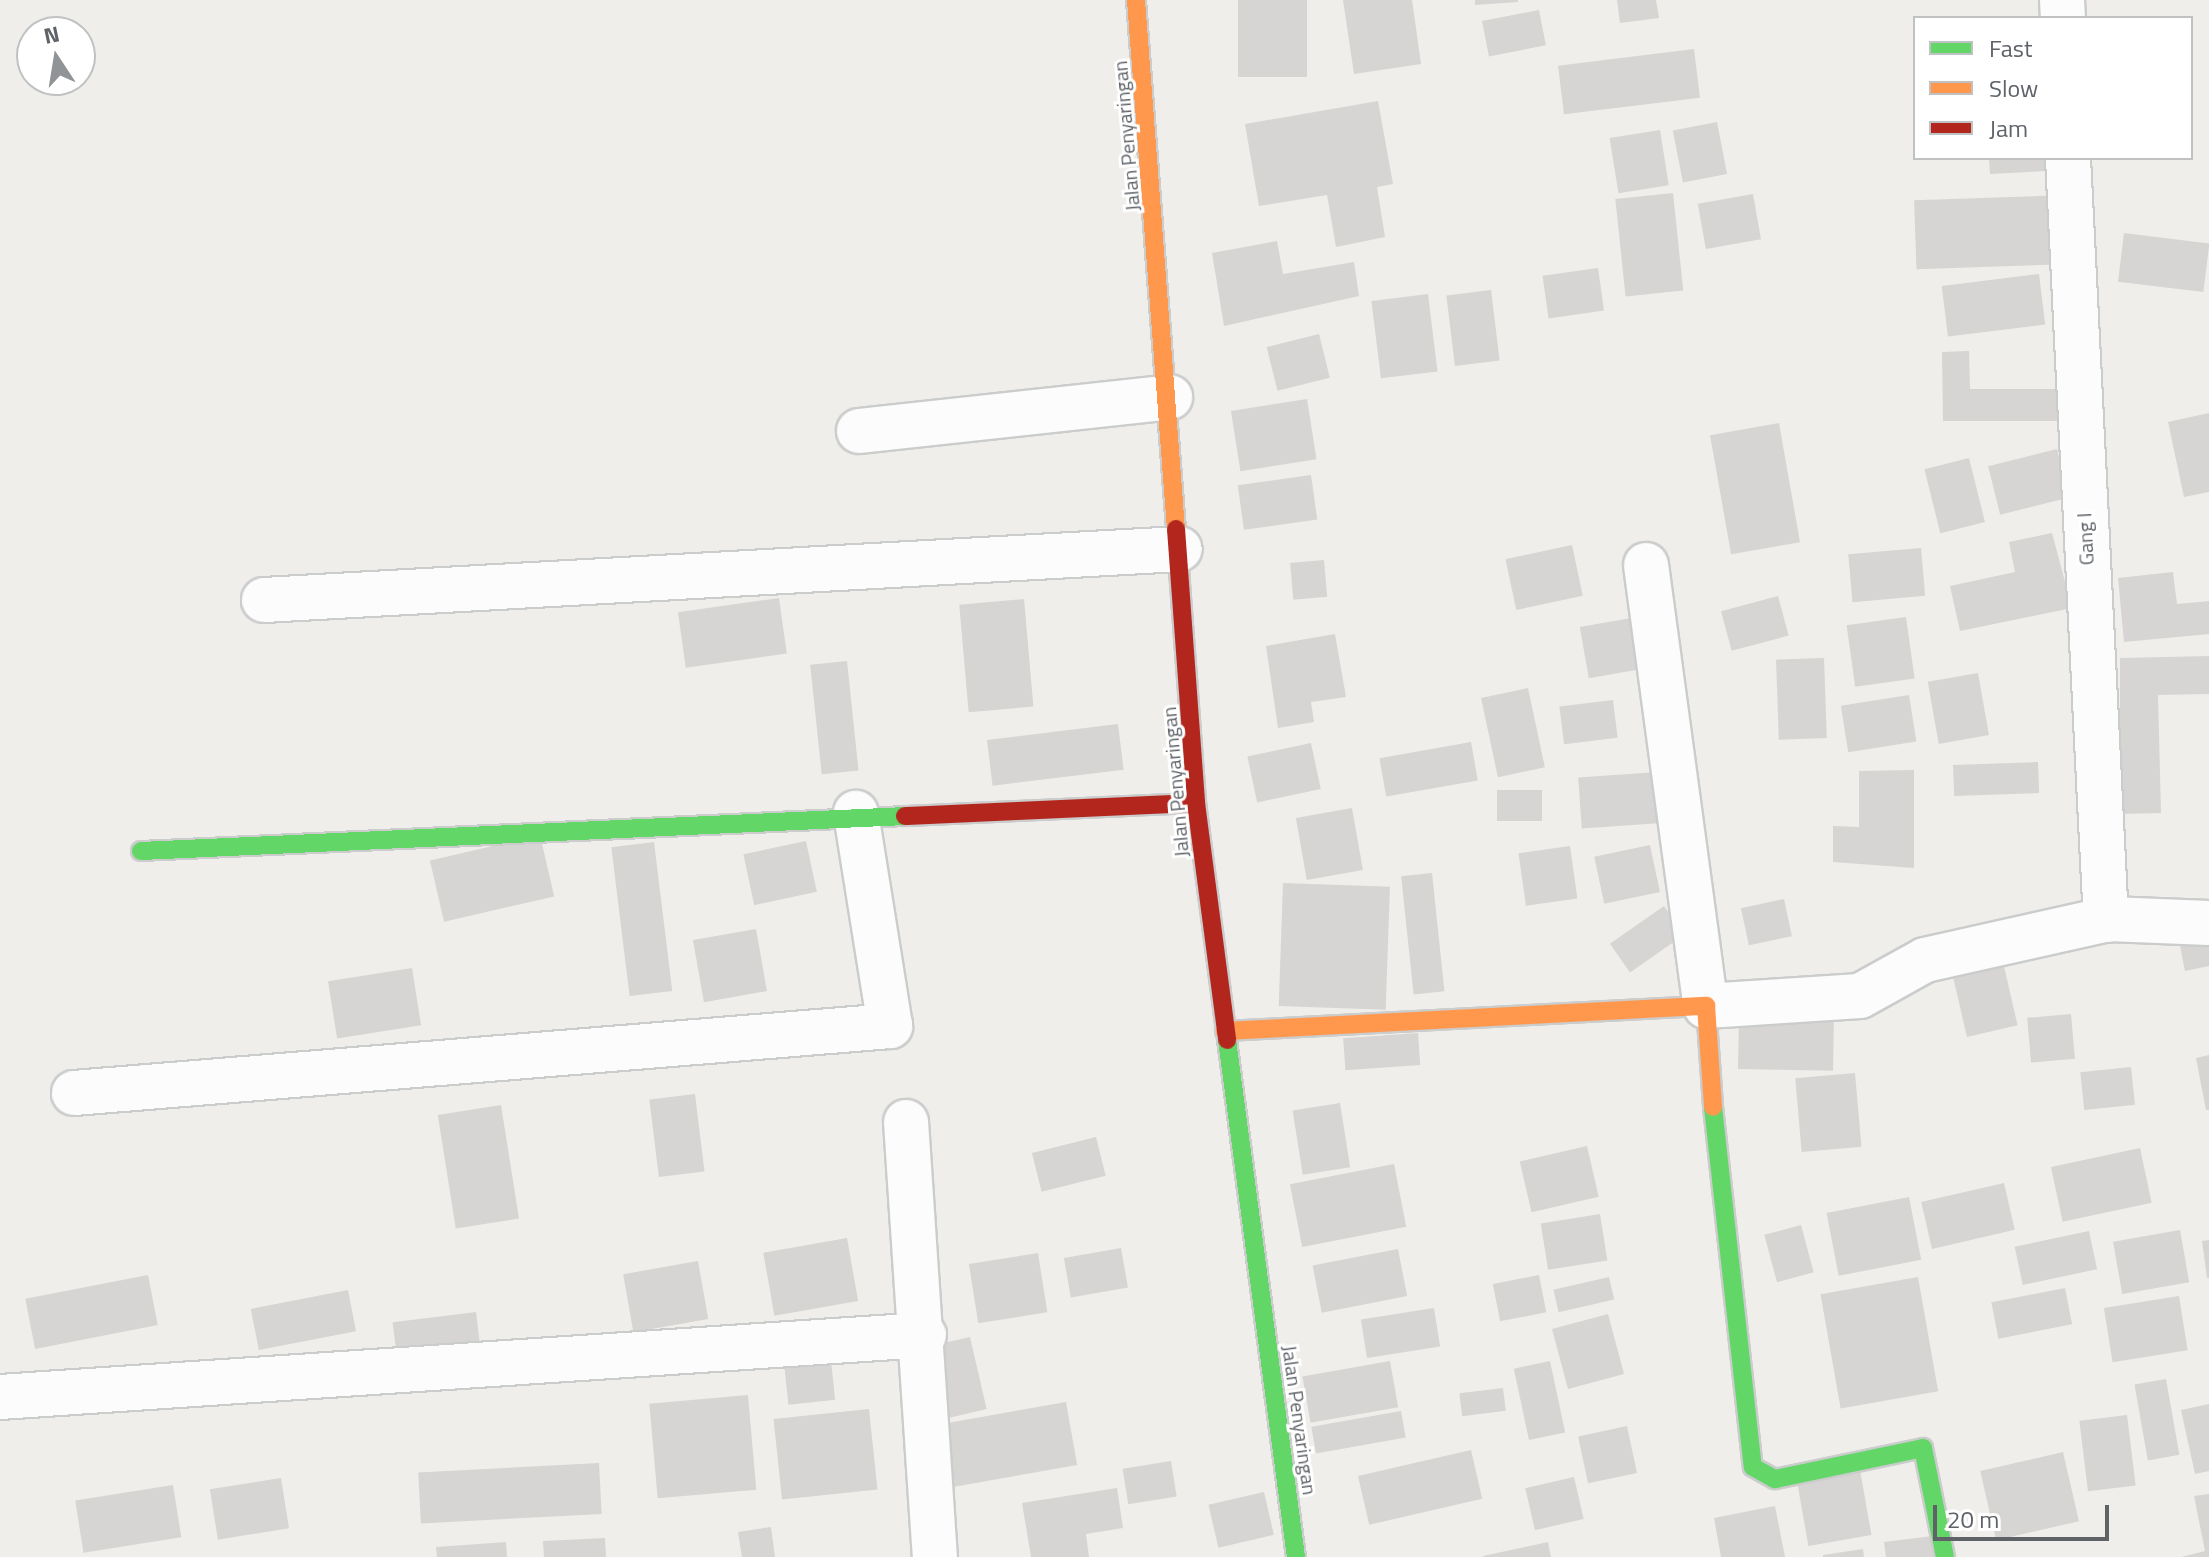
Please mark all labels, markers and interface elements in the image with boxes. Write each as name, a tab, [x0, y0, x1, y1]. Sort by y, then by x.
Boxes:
north arrow	[16, 16, 96, 96]
text: N	[40, 16, 62, 53]
legend	[1913, 16, 2193, 160]
text: Fast	[1989, 30, 2032, 66]
street label: Jalan Penyaringan	[1107, 60, 1145, 212]
text: Slow	[1989, 70, 2038, 106]
text: Jam	[1989, 110, 2028, 146]
street label: Gang I	[2072, 512, 2098, 566]
street label: Jalan Penyaringan	[1156, 706, 1194, 858]
street label: Jalan Penyaringan	[1278, 1344, 1322, 1496]
scale bar	[1937, 1489, 2113, 1539]
text: 20 m	[1947, 1501, 1999, 1537]

